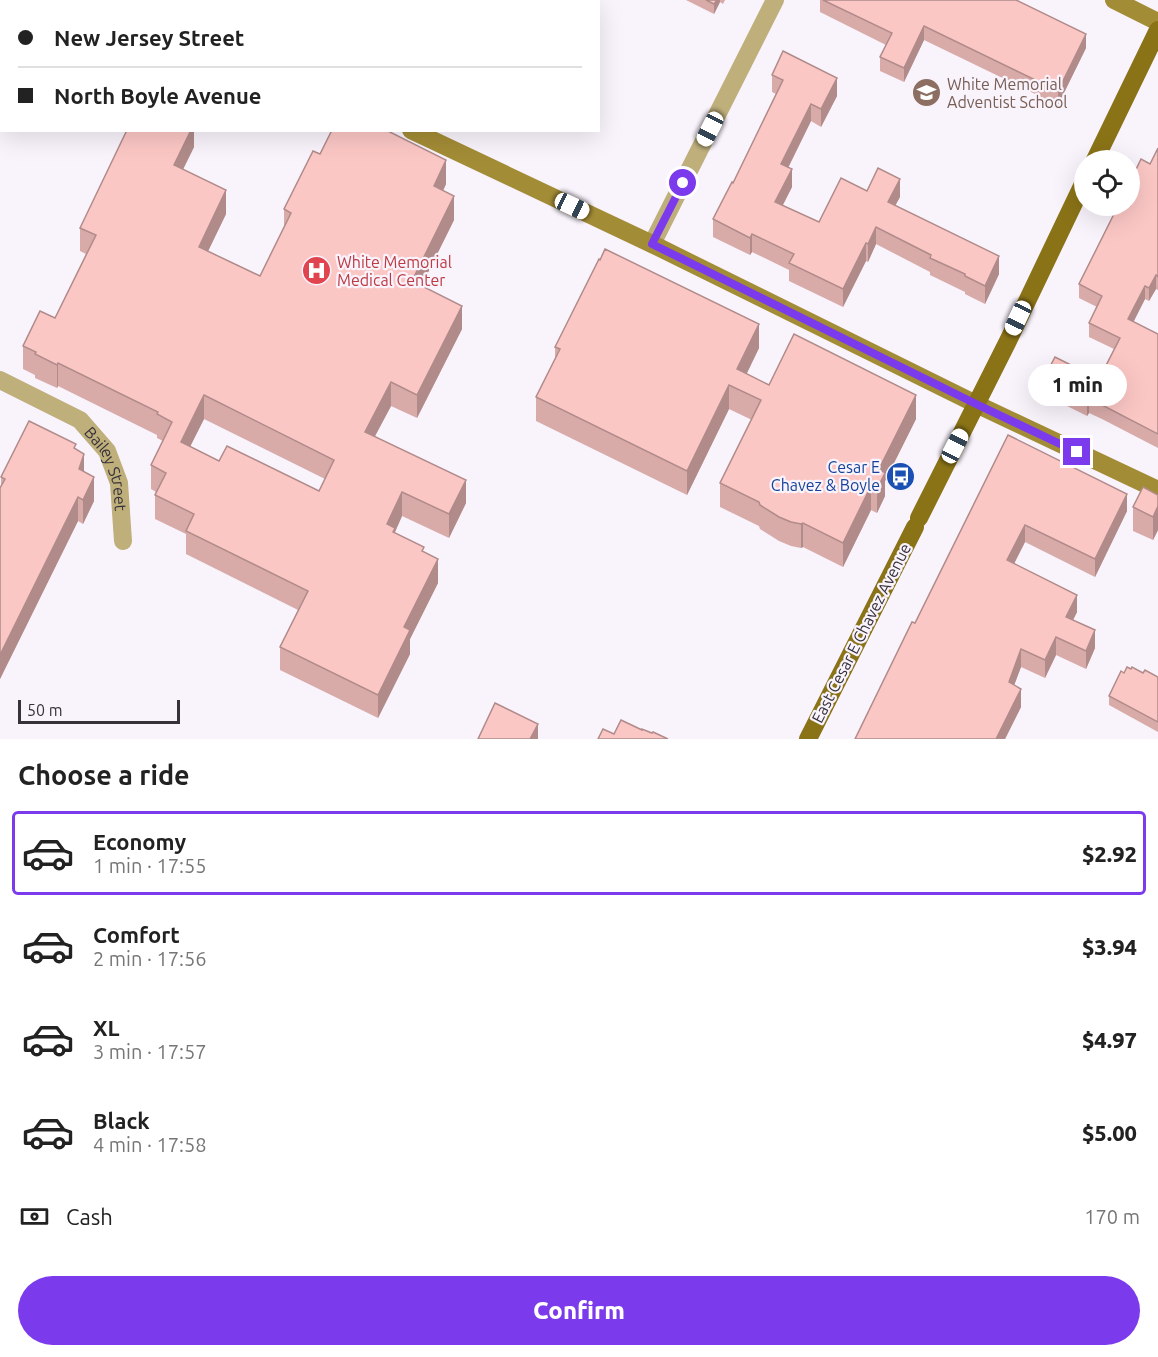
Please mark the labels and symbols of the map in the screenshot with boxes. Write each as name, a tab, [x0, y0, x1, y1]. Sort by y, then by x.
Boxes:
place label: White Memorial Adventist School	[947, 75, 1067, 111]
school or university icon: White Memorial Adventist School	[910, 77, 942, 109]
car	[694, 109, 726, 149]
route start	[669, 169, 696, 196]
car	[552, 190, 592, 222]
place label: White Memorial Medical Center	[337, 253, 452, 289]
hospital icon: White Memorial Medical Center	[300, 255, 332, 287]
car	[1002, 298, 1034, 338]
callout: 1 min	[1028, 365, 1126, 407]
street label: Bailey Street	[81, 423, 130, 512]
car	[939, 426, 971, 466]
route end	[1063, 438, 1090, 465]
place label: Cesar E Chavez & Boyle	[771, 458, 880, 494]
bus stop icon: Cesar E Chavez & Boyle	[885, 460, 917, 492]
street label: East Cesar E Chavez Avenue	[808, 540, 914, 726]
scale bar	[18, 697, 180, 724]

